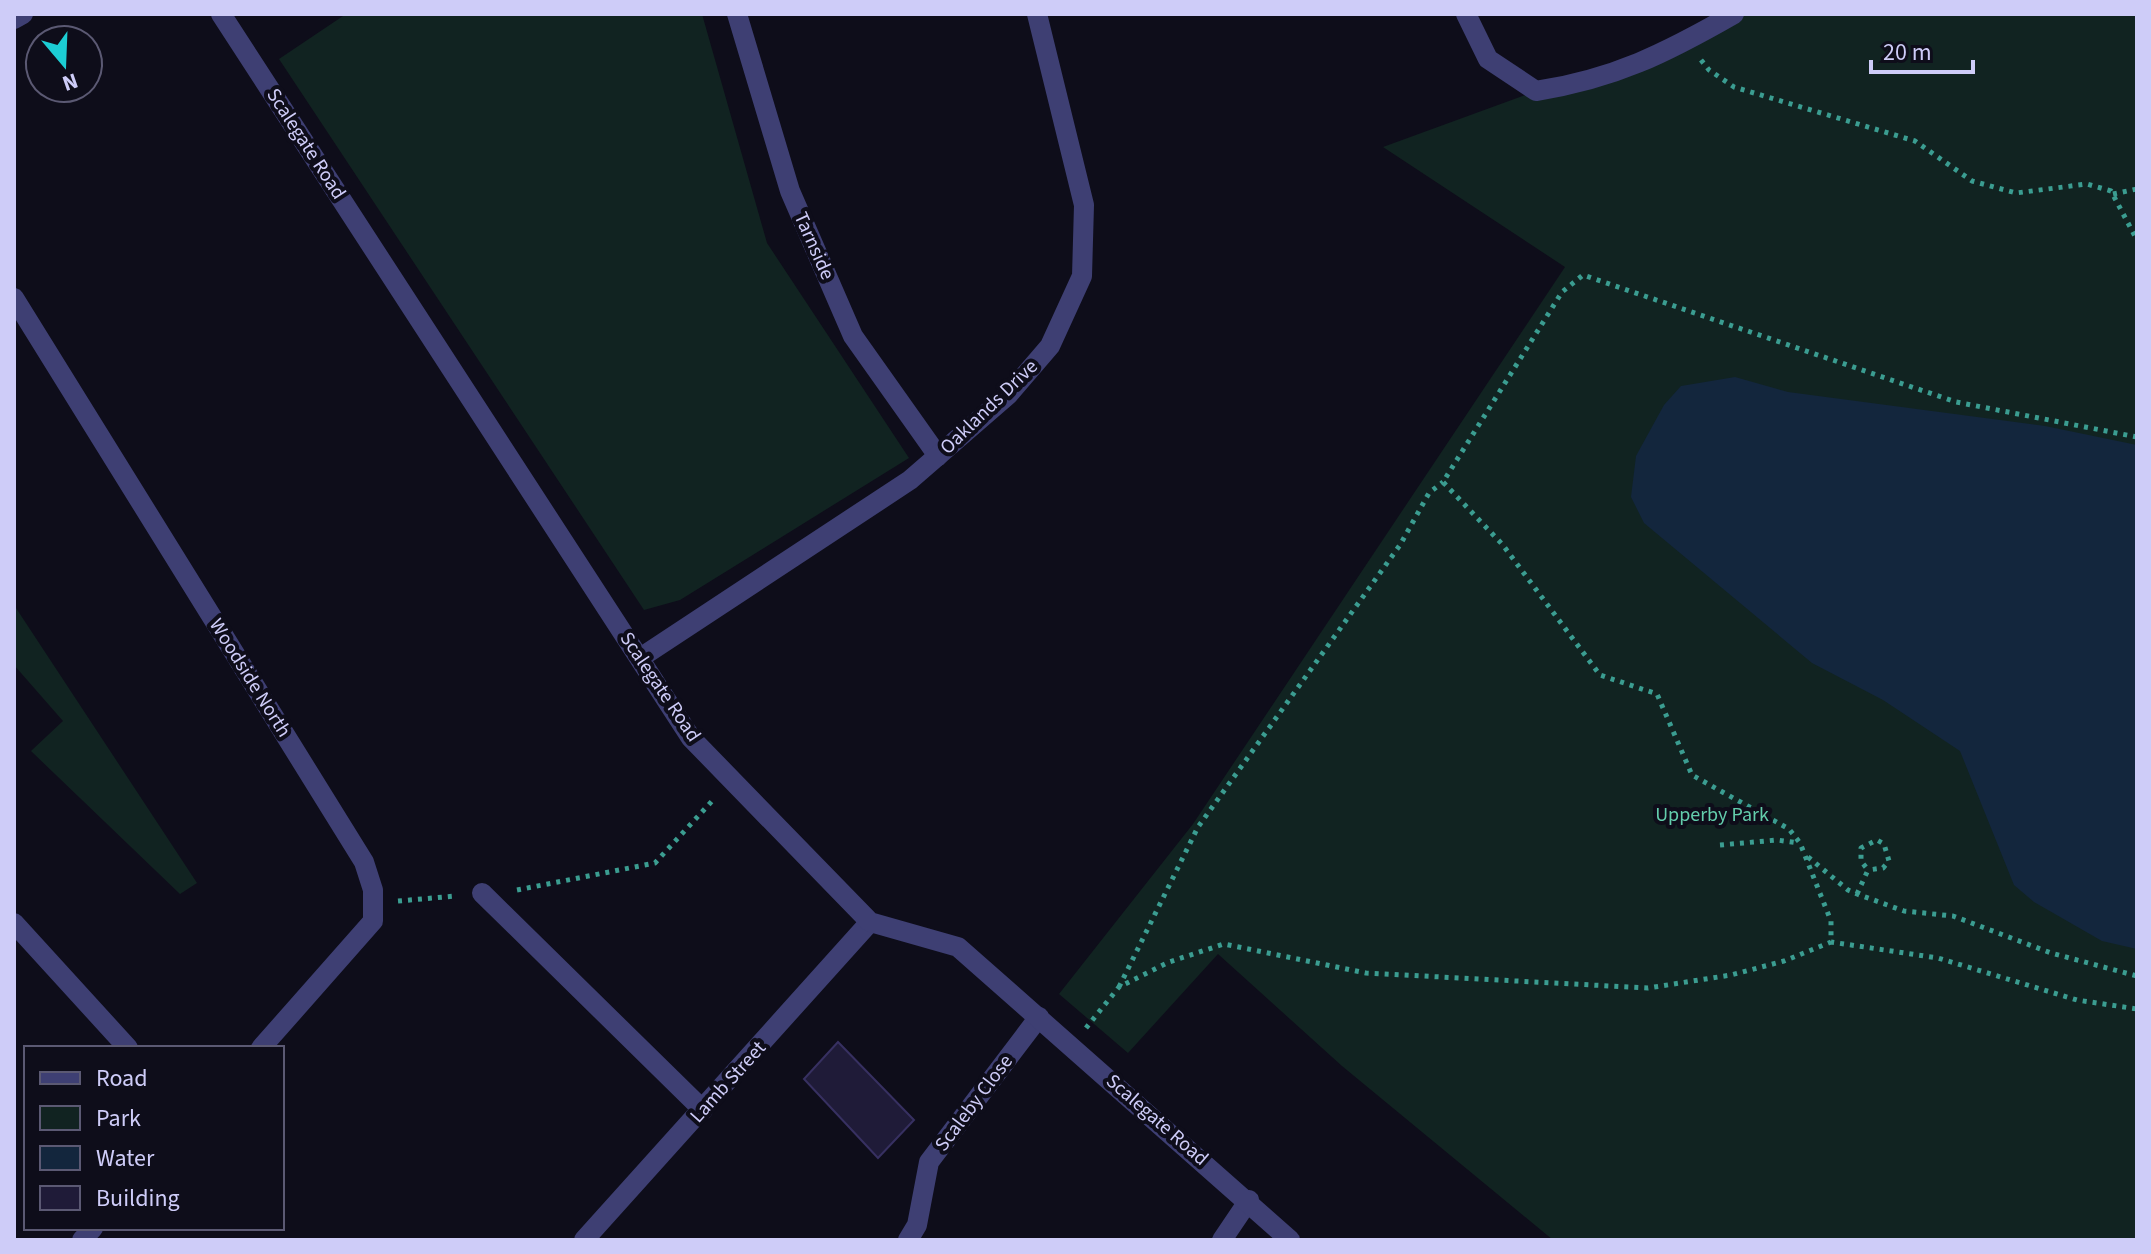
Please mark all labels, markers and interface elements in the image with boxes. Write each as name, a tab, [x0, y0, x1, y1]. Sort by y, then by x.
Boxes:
north arrow	[24, 24, 104, 104]
scale bar	[1871, 24, 1973, 74]
text: 20 m	[1883, 35, 1932, 70]
text: N	[58, 64, 82, 99]
street label: Scalegate Road	[260, 83, 352, 205]
street label: Tarnside	[787, 208, 841, 284]
street label: Oaklands Drive	[934, 353, 1044, 461]
street label: Woodside North	[202, 613, 298, 743]
street label: Scalegate Road	[613, 626, 707, 748]
park label: Upperby Park	[1655, 801, 1769, 829]
street label: Lamb Street	[684, 1035, 773, 1129]
legend	[24, 1046, 284, 1230]
street label: Scaleby Close	[928, 1049, 1020, 1157]
text: Road	[96, 1061, 148, 1096]
street label: Scalegate Road	[1100, 1068, 1214, 1172]
text: Park	[96, 1101, 141, 1136]
text: Water	[96, 1141, 155, 1176]
text: Building	[96, 1181, 180, 1216]

